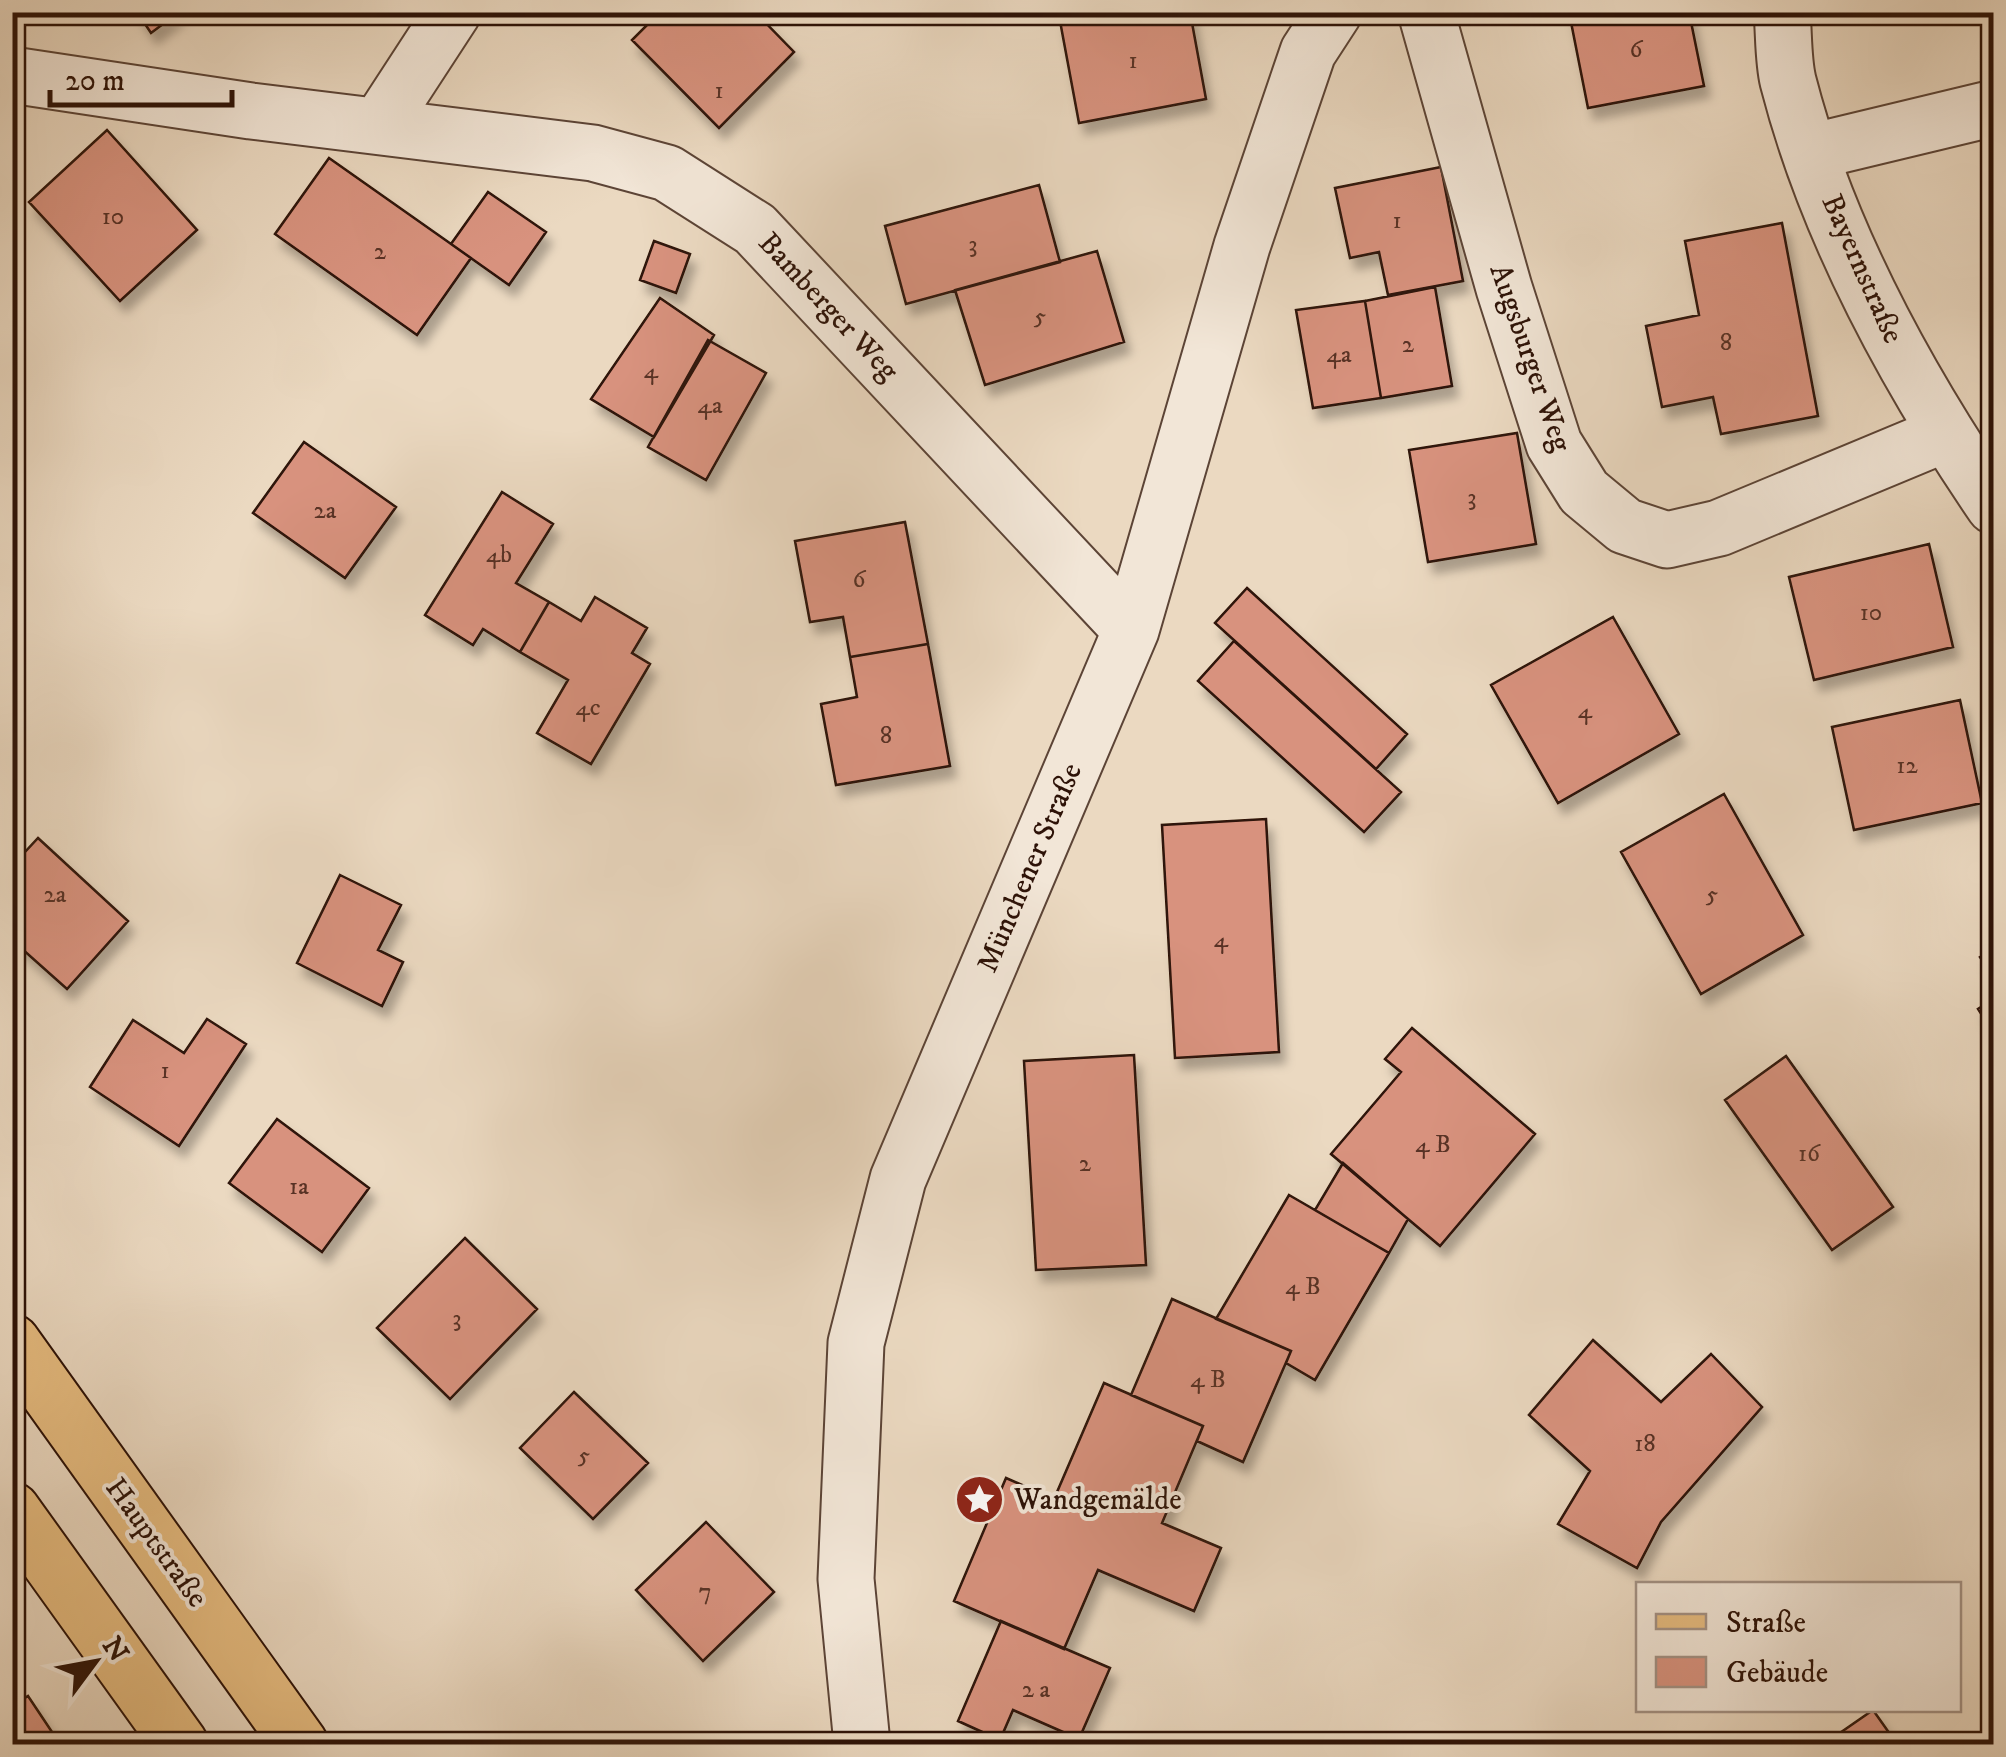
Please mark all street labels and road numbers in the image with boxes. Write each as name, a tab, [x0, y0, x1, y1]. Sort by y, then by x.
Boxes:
street label: Bayernstraße	[1813, 189, 1911, 349]
street label: Bamberger Weg	[750, 225, 906, 389]
street label: Augsburger Weg	[1481, 260, 1579, 457]
street label: Münchener Straße	[969, 758, 1091, 978]
street label: Hauptstraße	[97, 1471, 215, 1615]

